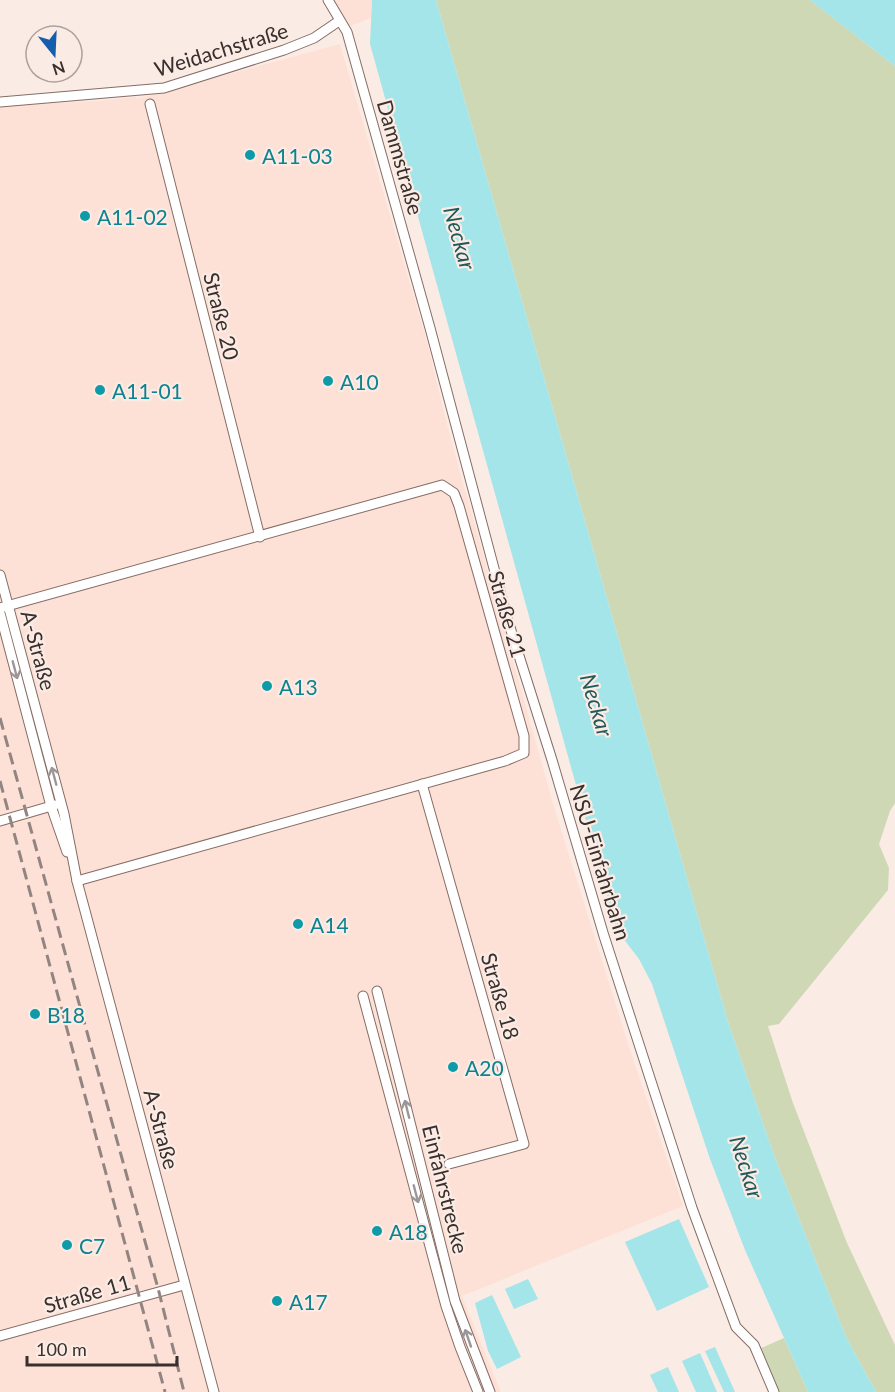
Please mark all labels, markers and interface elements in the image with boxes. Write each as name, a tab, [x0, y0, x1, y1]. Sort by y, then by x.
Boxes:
street label: Weidachstraße	[151, 17, 291, 81]
north arrow	[24, 24, 84, 84]
text: N	[50, 58, 68, 80]
street label: Dammstraße	[373, 97, 429, 217]
place label: A11-03	[262, 143, 333, 168]
marker: A11-03	[243, 148, 257, 162]
water label: Neckar	[438, 203, 482, 273]
place label: A11-02	[97, 204, 168, 229]
marker: A11-02	[78, 209, 92, 223]
street label: Straße 20	[199, 270, 245, 362]
place label: A10	[340, 369, 379, 394]
marker: A10	[321, 374, 335, 388]
place label: A11-01	[112, 378, 183, 403]
marker: A11-01	[93, 383, 107, 397]
street label: Straße 21	[484, 568, 532, 660]
street label: A-Straße	[16, 607, 62, 693]
one-way arrow	[10, 660, 21, 679]
water label: Neckar	[575, 670, 619, 740]
place label: A13	[279, 674, 318, 699]
marker: A13	[260, 679, 274, 693]
one-way arrow	[48, 767, 59, 786]
street label: NSU-Einfahrbahn	[565, 781, 637, 943]
place label: A14	[310, 912, 349, 937]
marker: A14	[291, 917, 305, 931]
street label: Straße 18	[477, 950, 525, 1042]
place label: B18	[47, 1002, 85, 1027]
marker: B18	[28, 1007, 42, 1021]
place label: A20	[465, 1055, 504, 1080]
marker: A20	[446, 1060, 460, 1074]
street label: A-Straße	[139, 1086, 185, 1172]
one-way arrow	[400, 1100, 412, 1119]
street label: Einfahrstrecke	[418, 1122, 474, 1256]
water label: Neckar	[724, 1132, 770, 1202]
one-way arrow	[411, 1184, 422, 1203]
place label: A18	[389, 1219, 428, 1244]
marker: A18	[370, 1224, 384, 1238]
place label: C7	[79, 1233, 105, 1258]
marker: C7	[60, 1238, 74, 1252]
street label: Straße 11	[41, 1269, 133, 1317]
place label: A17	[289, 1289, 328, 1314]
marker: A17	[270, 1294, 284, 1308]
scale bar	[27, 1329, 177, 1367]
one-way arrow	[462, 1329, 473, 1348]
text: 100 m	[36, 1338, 87, 1360]

